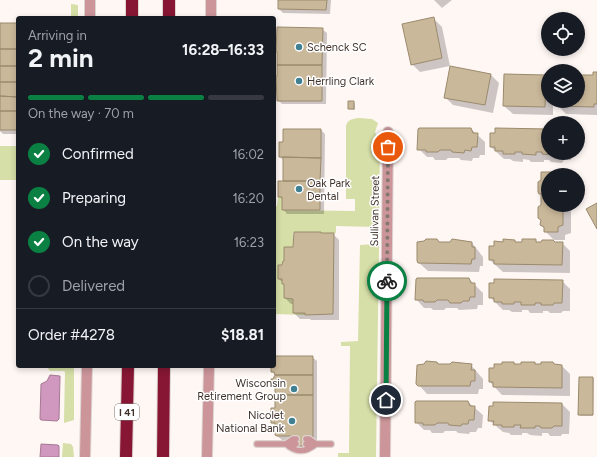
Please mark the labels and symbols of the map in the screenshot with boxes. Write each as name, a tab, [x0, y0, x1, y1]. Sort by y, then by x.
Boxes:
place label: Schenck SC	[307, 41, 367, 54]
marker: Schenck SC	[294, 42, 304, 52]
place label: Herrling Clark	[307, 75, 375, 88]
marker: Herrling Clark	[294, 76, 304, 86]
pin	[371, 130, 405, 164]
street label: Sullivan Street	[368, 175, 382, 247]
place label: Oak Park Dental	[307, 177, 351, 203]
marker: Oak Park Dental	[294, 184, 304, 194]
courier	[367, 261, 407, 301]
place label: Wisconsin Retirement Group	[197, 377, 286, 403]
pin	[369, 383, 403, 417]
marker: Wisconsin Retirement Group	[289, 384, 299, 394]
road number: I 41	[115, 404, 139, 420]
place label: Nicolet National Bank	[216, 409, 285, 435]
marker: Nicolet National Bank	[287, 416, 297, 426]

